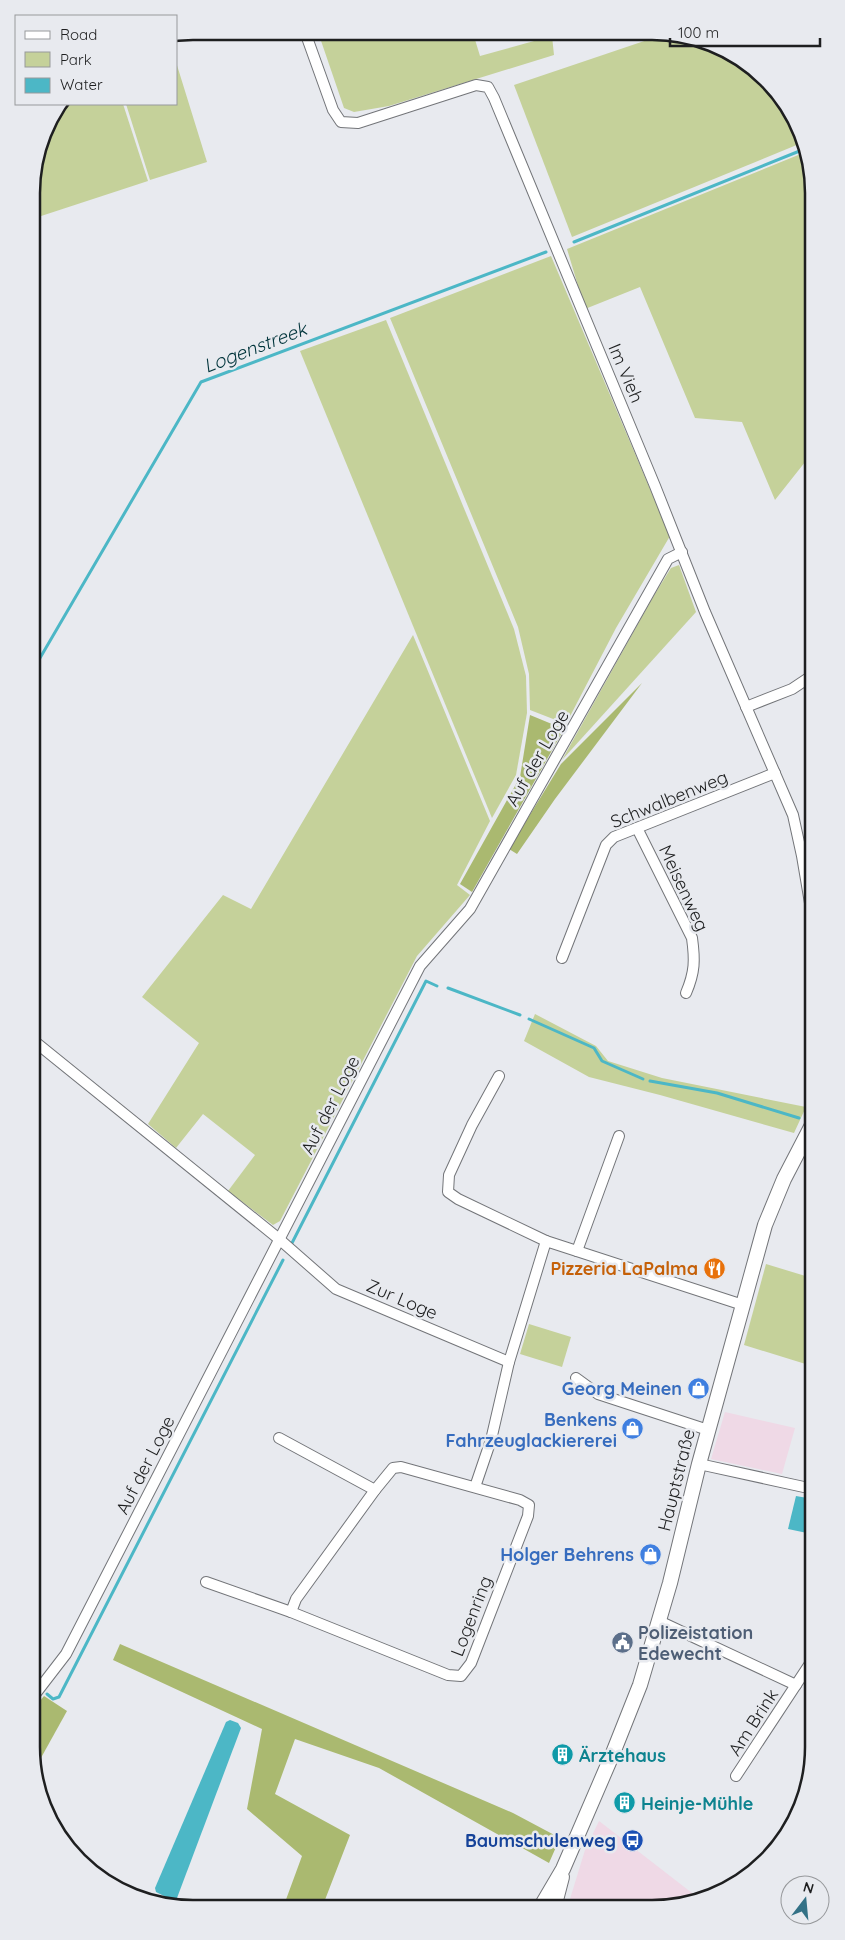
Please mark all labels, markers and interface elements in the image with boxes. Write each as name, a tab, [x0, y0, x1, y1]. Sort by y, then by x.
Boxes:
legend	[15, 15, 178, 105]
scale bar	[670, 15, 820, 47]
text: 100 m	[678, 23, 719, 42]
text: Road	[60, 25, 97, 44]
text: Park	[60, 50, 92, 69]
text: Water	[60, 75, 103, 94]
water label: Logenstreek	[200, 316, 312, 378]
street label: Im Vieh	[603, 340, 649, 406]
street label: Auf der Loge	[500, 706, 574, 810]
street label: Schwalbenweg	[607, 765, 731, 833]
street label: Meisenweg	[654, 841, 714, 935]
street label: Auf der Loge	[295, 1052, 365, 1158]
restaurant icon: Pizzeria LaPalma	[702, 1256, 726, 1280]
place label: Pizzeria LaPalma	[550, 1257, 698, 1280]
street label: Zur Loge	[363, 1274, 441, 1324]
shop icon: Georg Meinen	[686, 1376, 710, 1400]
place label: Georg Meinen	[562, 1377, 682, 1400]
place label: Benkens Fahrzeuglackiererei	[446, 1408, 617, 1452]
street label: Auf der Loge	[110, 1412, 180, 1518]
shop icon: Benkens Fahrzeuglackiererei	[621, 1417, 645, 1441]
street label: Hauptstraße	[652, 1426, 700, 1534]
shop icon: Holger Behrens	[638, 1542, 662, 1566]
place label: Holger Behrens	[500, 1543, 634, 1566]
street label: Logenring	[445, 1573, 497, 1659]
place label: Polizeistation Edewecht	[638, 1621, 753, 1665]
public building icon: Polizeistation Edewecht	[610, 1630, 634, 1654]
street label: Am Brink	[723, 1684, 783, 1760]
building icon: Ärztehaus	[551, 1743, 575, 1767]
place label: Ärztehaus	[579, 1744, 666, 1767]
building icon: Heinje-Mühle	[613, 1791, 637, 1815]
place label: Heinje-Mühle	[641, 1792, 753, 1815]
bus stop icon: Baumschulenweg	[620, 1828, 644, 1852]
place label: Baumschulenweg	[465, 1829, 616, 1852]
north arrow	[780, 1875, 830, 1925]
text: N	[801, 1877, 816, 1898]

